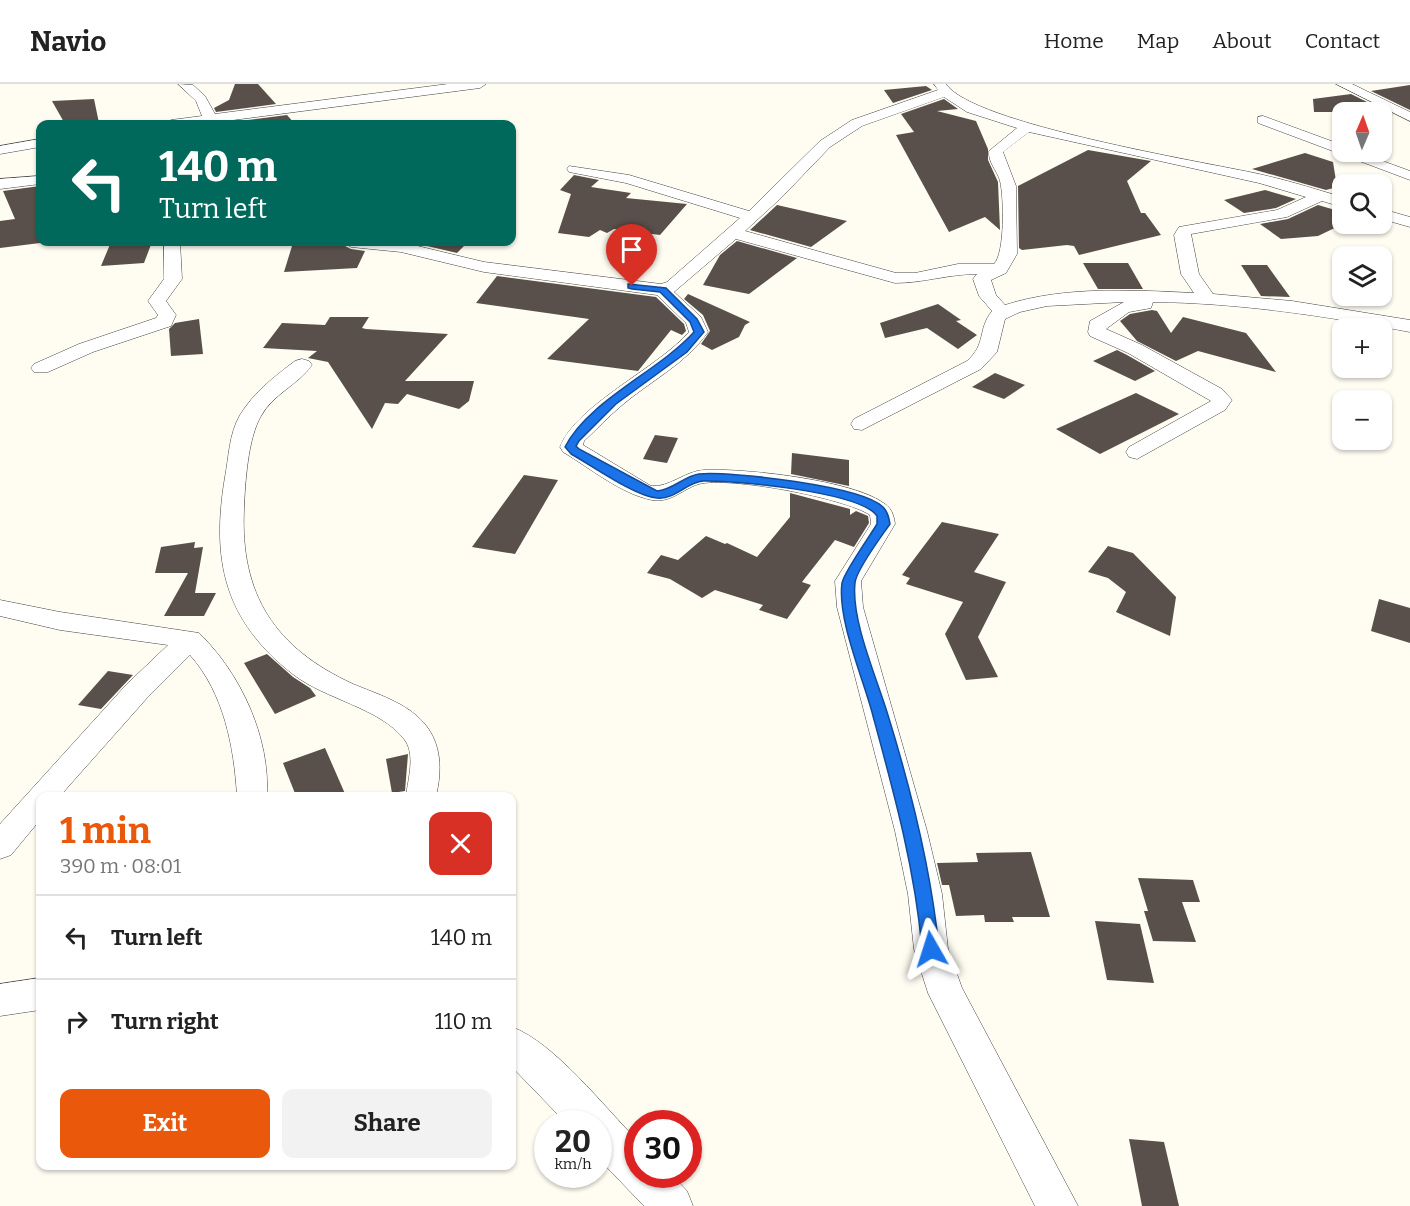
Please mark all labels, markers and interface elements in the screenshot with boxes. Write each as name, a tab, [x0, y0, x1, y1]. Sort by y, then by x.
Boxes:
text: Navio	[30, 25, 106, 58]
text: Home	[1044, 28, 1104, 54]
text: Map	[1137, 28, 1179, 54]
text: About	[1212, 28, 1272, 54]
text: Contact	[1305, 28, 1380, 54]
north arrow	[1332, 102, 1392, 162]
map controls	[1332, 102, 1392, 450]
text: 140 m	[159, 142, 277, 192]
icon: left	[60, 144, 138, 222]
button: search	[1332, 174, 1392, 234]
text: Turn left	[159, 193, 267, 225]
pin	[606, 224, 657, 286]
icon: arrive	[615, 233, 648, 266]
button: layers	[1332, 246, 1392, 306]
button: +	[1332, 318, 1392, 378]
button: −	[1332, 390, 1392, 450]
text: 1 min	[60, 809, 151, 853]
button: close	[429, 812, 492, 875]
text: 390 m · 08:01	[60, 854, 181, 878]
position arrow	[899, 917, 963, 981]
icon: left	[60, 921, 93, 954]
text: Turn left	[111, 924, 203, 951]
text: 140 m	[431, 924, 492, 951]
icon: right	[60, 1005, 93, 1038]
text: Turn right	[111, 1008, 219, 1035]
text: 110 m	[435, 1008, 492, 1035]
button: Exit	[60, 1089, 270, 1158]
button: Share	[282, 1089, 492, 1158]
speed limit sign: 30	[624, 1110, 702, 1188]
text: 20	[555, 1124, 591, 1160]
text: km/h	[554, 1155, 592, 1173]

